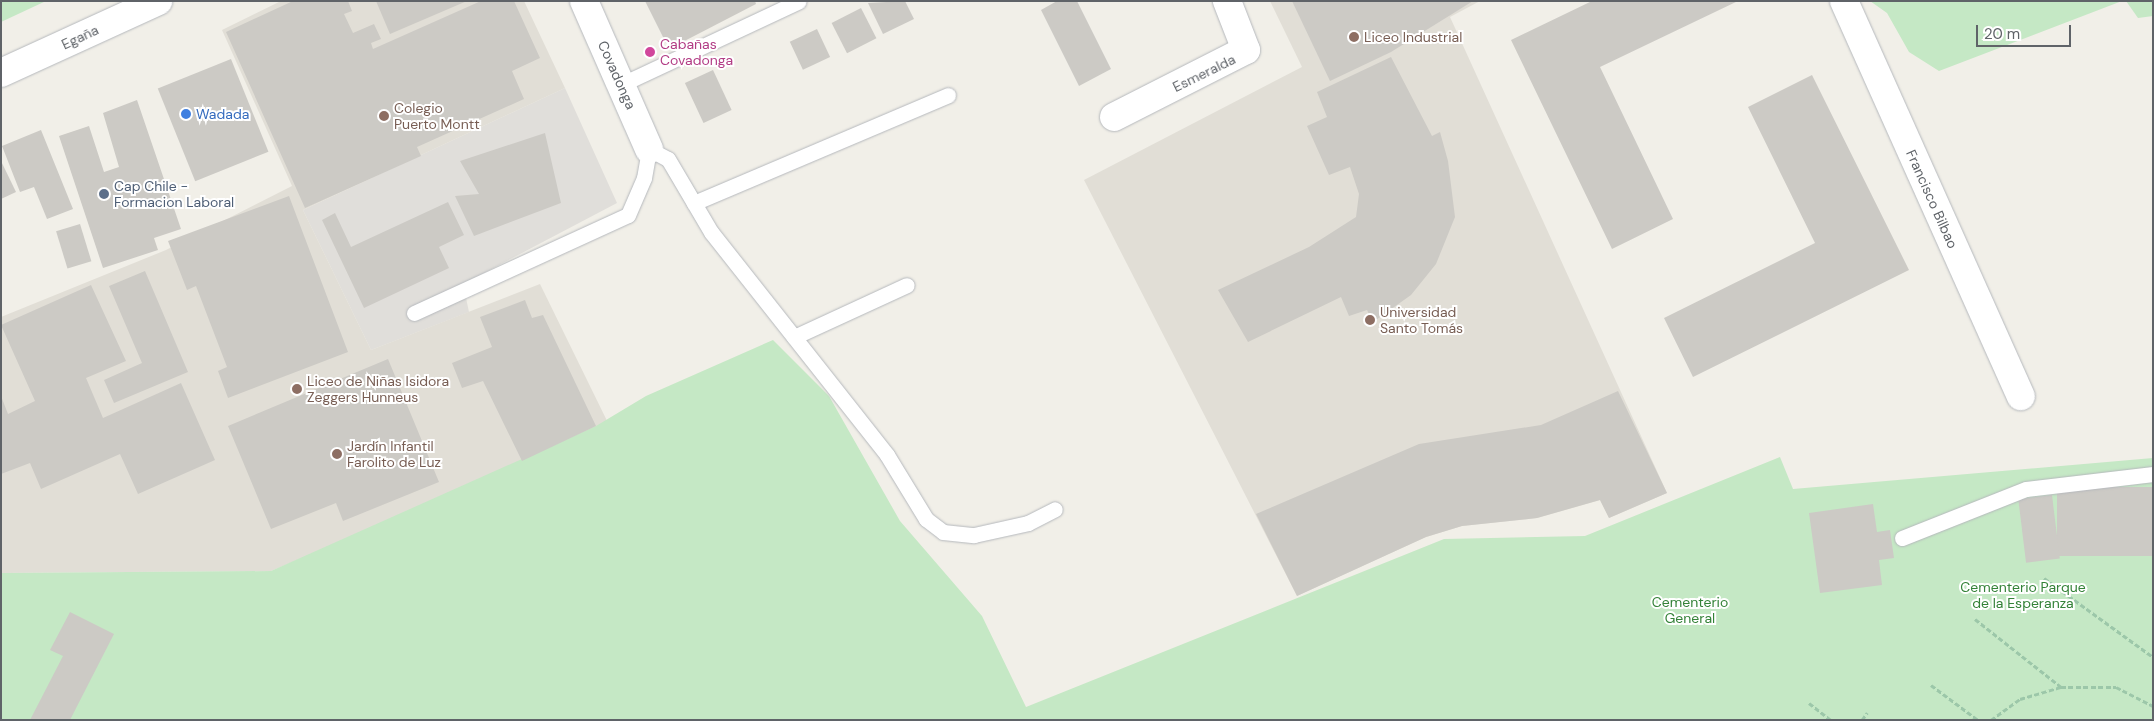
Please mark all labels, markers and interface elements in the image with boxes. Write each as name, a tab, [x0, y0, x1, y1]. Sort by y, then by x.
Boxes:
scale bar	[1979, 15, 2074, 47]
street label: Egaña	[59, 21, 101, 53]
text: 20 m	[1984, 24, 2020, 44]
place label: Liceo Industrial	[1364, 29, 1462, 45]
marker: Liceo Industrial	[1348, 31, 1360, 43]
place label: Cabañas Covadonga	[660, 36, 733, 68]
street label: Covadonga	[594, 38, 640, 112]
marker: Cabañas Covadonga	[644, 46, 656, 58]
street label: Esmeralda	[1170, 51, 1238, 95]
place label: Colegio Puerto Montt	[394, 100, 480, 132]
place label: Wadada	[196, 106, 249, 122]
marker: Wadada	[180, 108, 192, 120]
marker: Colegio Puerto Montt	[378, 110, 390, 122]
street label: Francisco Bilbao	[1903, 147, 1961, 251]
place label: Cap Chile - Formacion Laboral	[114, 178, 234, 210]
marker: Cap Chile - Formacion Laboral	[98, 188, 110, 200]
place label: Universidad Santo Tomás	[1380, 304, 1463, 336]
marker: Universidad Santo Tomás	[1364, 314, 1376, 326]
place label: Liceo de Niñas Isidora Zeggers Hunneus	[307, 373, 449, 406]
marker: Liceo de Niñas Isidora Zeggers Hunneus	[291, 383, 303, 395]
place label: Jardín Infantil Farolito de Luz	[347, 438, 441, 471]
marker: Jardín Infantil Farolito de Luz	[331, 448, 343, 460]
park label: Cementerio Parque de la Esperanza	[1960, 579, 2086, 612]
park label: Cementerio General	[1652, 594, 1728, 626]

